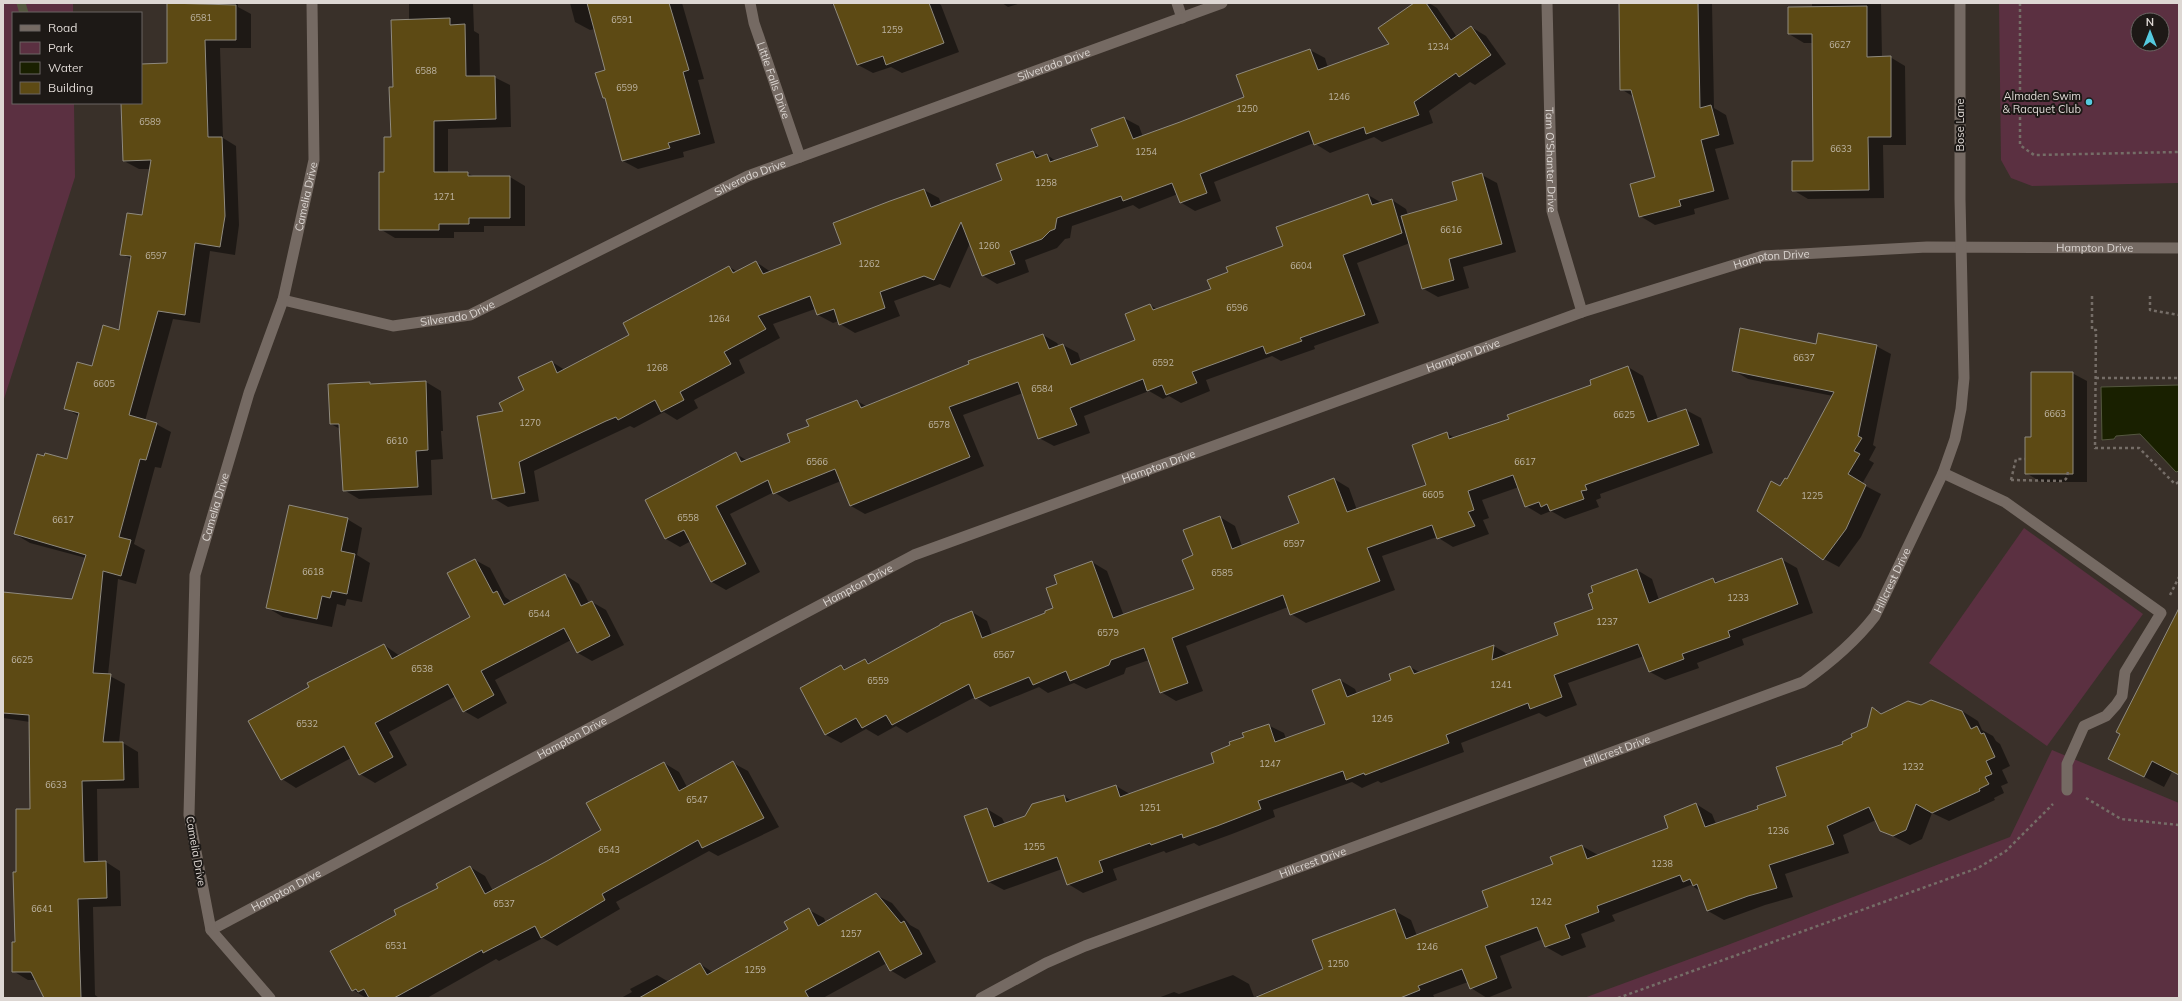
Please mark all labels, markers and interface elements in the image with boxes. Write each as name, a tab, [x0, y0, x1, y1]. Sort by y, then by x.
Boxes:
legend	[12, 12, 142, 104]
house number: 6581	[190, 12, 212, 23]
north arrow	[2130, 12, 2170, 52]
house number: 6591	[611, 14, 633, 25]
text: N	[2146, 15, 2154, 29]
text: Road	[48, 20, 77, 35]
house number: 1259	[881, 24, 903, 35]
house number: 6627	[1829, 39, 1851, 50]
text: Park	[48, 40, 74, 55]
street label: Little Falls Drive	[754, 40, 793, 121]
house number: 1234	[1427, 41, 1449, 52]
street label: Silverado Drive	[1015, 45, 1092, 84]
text: Water	[48, 60, 84, 75]
house number: 6588	[415, 65, 437, 76]
text: Building	[48, 80, 93, 95]
house number: 6599	[616, 82, 638, 93]
place label: Almaden Swim & Racquet Club	[2002, 89, 2081, 116]
house number: 1246	[1328, 91, 1350, 102]
marker: Almaden Swim & Racquet Club	[2084, 97, 2094, 107]
street label: Bose Lane	[1953, 98, 1967, 152]
house number: 1250	[1236, 103, 1258, 114]
street label: Tam O'Shanter Drive	[1543, 107, 1559, 213]
house number: 6589	[139, 116, 161, 127]
house number: 6633	[1830, 143, 1852, 154]
house number: 1254	[1135, 146, 1157, 157]
street label: Silverado Drive	[712, 156, 788, 199]
street label: Camelia Drive	[291, 160, 320, 233]
house number: 1258	[1035, 177, 1057, 188]
house number: 1271	[433, 191, 455, 202]
house number: 6616	[1440, 224, 1462, 235]
house number: 1260	[978, 240, 1000, 251]
street label: Hampton Drive	[2056, 241, 2133, 255]
street label: Hampton Drive	[1732, 246, 1810, 272]
house number: 6597	[145, 250, 167, 261]
house number: 1262	[858, 258, 880, 269]
house number: 6604	[1290, 260, 1312, 271]
street label: Silverado Drive	[419, 297, 497, 329]
house number: 6596	[1226, 302, 1248, 313]
house number: 1264	[708, 313, 730, 324]
street label: Hampton Drive	[1424, 335, 1502, 375]
house number: 6637	[1793, 352, 1815, 363]
house number: 6592	[1152, 357, 1174, 368]
house number: 1268	[646, 362, 668, 373]
house number: 6605	[93, 378, 115, 389]
house number: 6584	[1031, 383, 1053, 394]
house number: 6663	[2044, 408, 2066, 419]
house number: 6625	[1613, 409, 1635, 420]
house number: 1270	[519, 417, 541, 428]
house number: 6578	[928, 419, 950, 430]
house number: 6610	[386, 435, 408, 446]
street label: Hampton Drive	[1120, 446, 1197, 486]
house number: 6566	[806, 456, 828, 467]
house number: 6617	[1514, 456, 1536, 467]
street label: Camelia Drive	[198, 471, 232, 543]
house number: 6605	[1422, 489, 1444, 500]
house number: 1225	[1801, 490, 1823, 501]
house number: 6558	[677, 512, 699, 523]
house number: 6617	[52, 514, 74, 525]
house number: 6597	[1283, 538, 1305, 549]
street label: Hillcrest Drive	[1871, 545, 1913, 615]
street label: Hampton Drive	[820, 561, 895, 609]
house number: 6618	[302, 566, 324, 577]
house number: 6585	[1211, 567, 1233, 578]
house number: 1233	[1727, 592, 1749, 603]
house number: 6544	[528, 608, 550, 619]
house number: 1237	[1596, 616, 1618, 627]
house number: 6579	[1097, 627, 1119, 638]
house number: 6567	[993, 649, 1015, 660]
house number: 6625	[11, 654, 33, 665]
house number: 6538	[411, 663, 433, 674]
house number: 6559	[867, 675, 889, 686]
house number: 1241	[1490, 679, 1512, 690]
street label: Hampton Drive	[534, 713, 609, 762]
house number: 1245	[1371, 713, 1393, 724]
house number: 6532	[296, 718, 318, 729]
street label: Hillcrest Drive	[1581, 732, 1652, 769]
house number: 1247	[1259, 758, 1281, 769]
house number: 1232	[1902, 761, 1924, 772]
house number: 6633	[45, 779, 67, 790]
house number: 6547	[686, 794, 708, 805]
house number: 1251	[1139, 802, 1161, 813]
street label: Camelia Drive	[183, 815, 209, 887]
house number: 1236	[1767, 825, 1789, 836]
house number: 1255	[1023, 841, 1045, 852]
house number: 6543	[598, 844, 620, 855]
street label: Hillcrest Drive	[1277, 844, 1348, 881]
house number: 1238	[1651, 858, 1673, 869]
street label: Hampton Drive	[249, 866, 323, 914]
house number: 1242	[1530, 896, 1552, 907]
house number: 6537	[493, 898, 515, 909]
house number: 6641	[31, 903, 53, 914]
house number: 1257	[840, 928, 862, 939]
house number: 6531	[385, 940, 407, 951]
house number: 1246	[1416, 941, 1438, 952]
house number: 1250	[1327, 958, 1349, 969]
house number: 1259	[744, 964, 766, 975]

